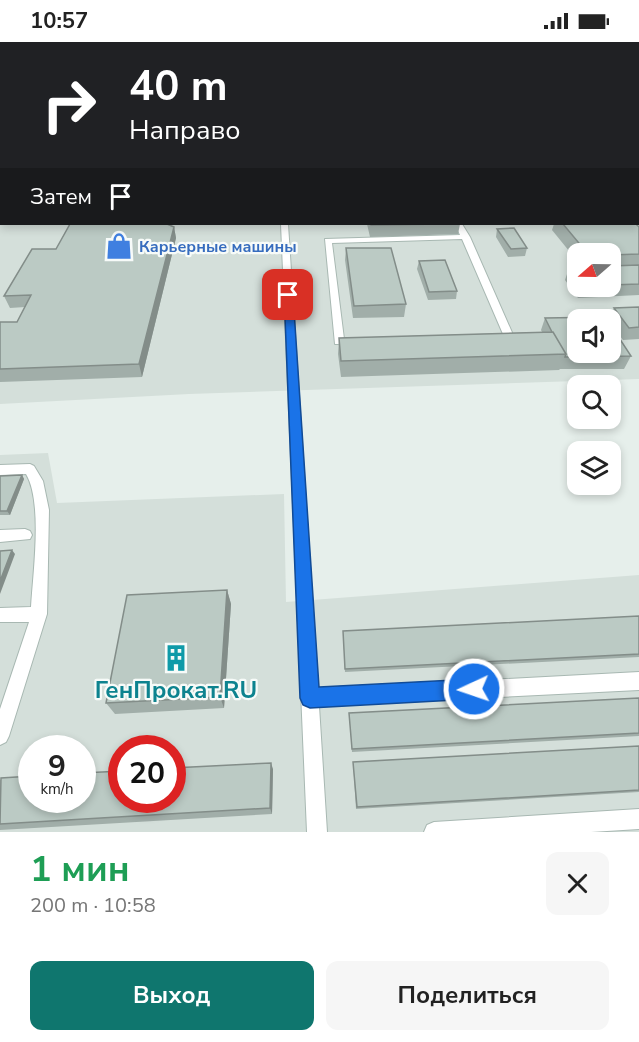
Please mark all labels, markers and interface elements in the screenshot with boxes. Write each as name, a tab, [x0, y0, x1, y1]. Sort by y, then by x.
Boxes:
text: 10:57	[30, 6, 88, 36]
text: 40 m	[129, 58, 228, 115]
icon: right	[30, 66, 108, 144]
text: Направо	[129, 112, 240, 149]
icon: arrive	[104, 180, 137, 213]
text: Затем	[30, 182, 92, 212]
shop icon: Карьерные машины	[104, 231, 134, 261]
place label: Карьерные машины	[139, 236, 297, 258]
north arrow	[567, 243, 621, 297]
map controls	[567, 243, 621, 495]
pin	[262, 269, 313, 320]
icon: arrive	[271, 278, 304, 311]
button: sound	[567, 309, 621, 363]
button: search	[567, 375, 621, 429]
button: layers	[567, 441, 621, 495]
building icon: ГенПрокат.RU	[161, 643, 191, 673]
position arrow	[442, 657, 506, 721]
place label: ГенПрокат.RU	[95, 674, 257, 706]
speed limit sign: 20	[108, 735, 186, 813]
text: 9	[48, 746, 66, 787]
text: km/h	[40, 779, 74, 799]
text: 1 мин	[30, 845, 130, 894]
button: close	[546, 852, 609, 915]
text: 200 m · 10:58	[30, 892, 156, 919]
button: Выход	[30, 961, 314, 1030]
button: Поделиться	[326, 961, 609, 1030]

